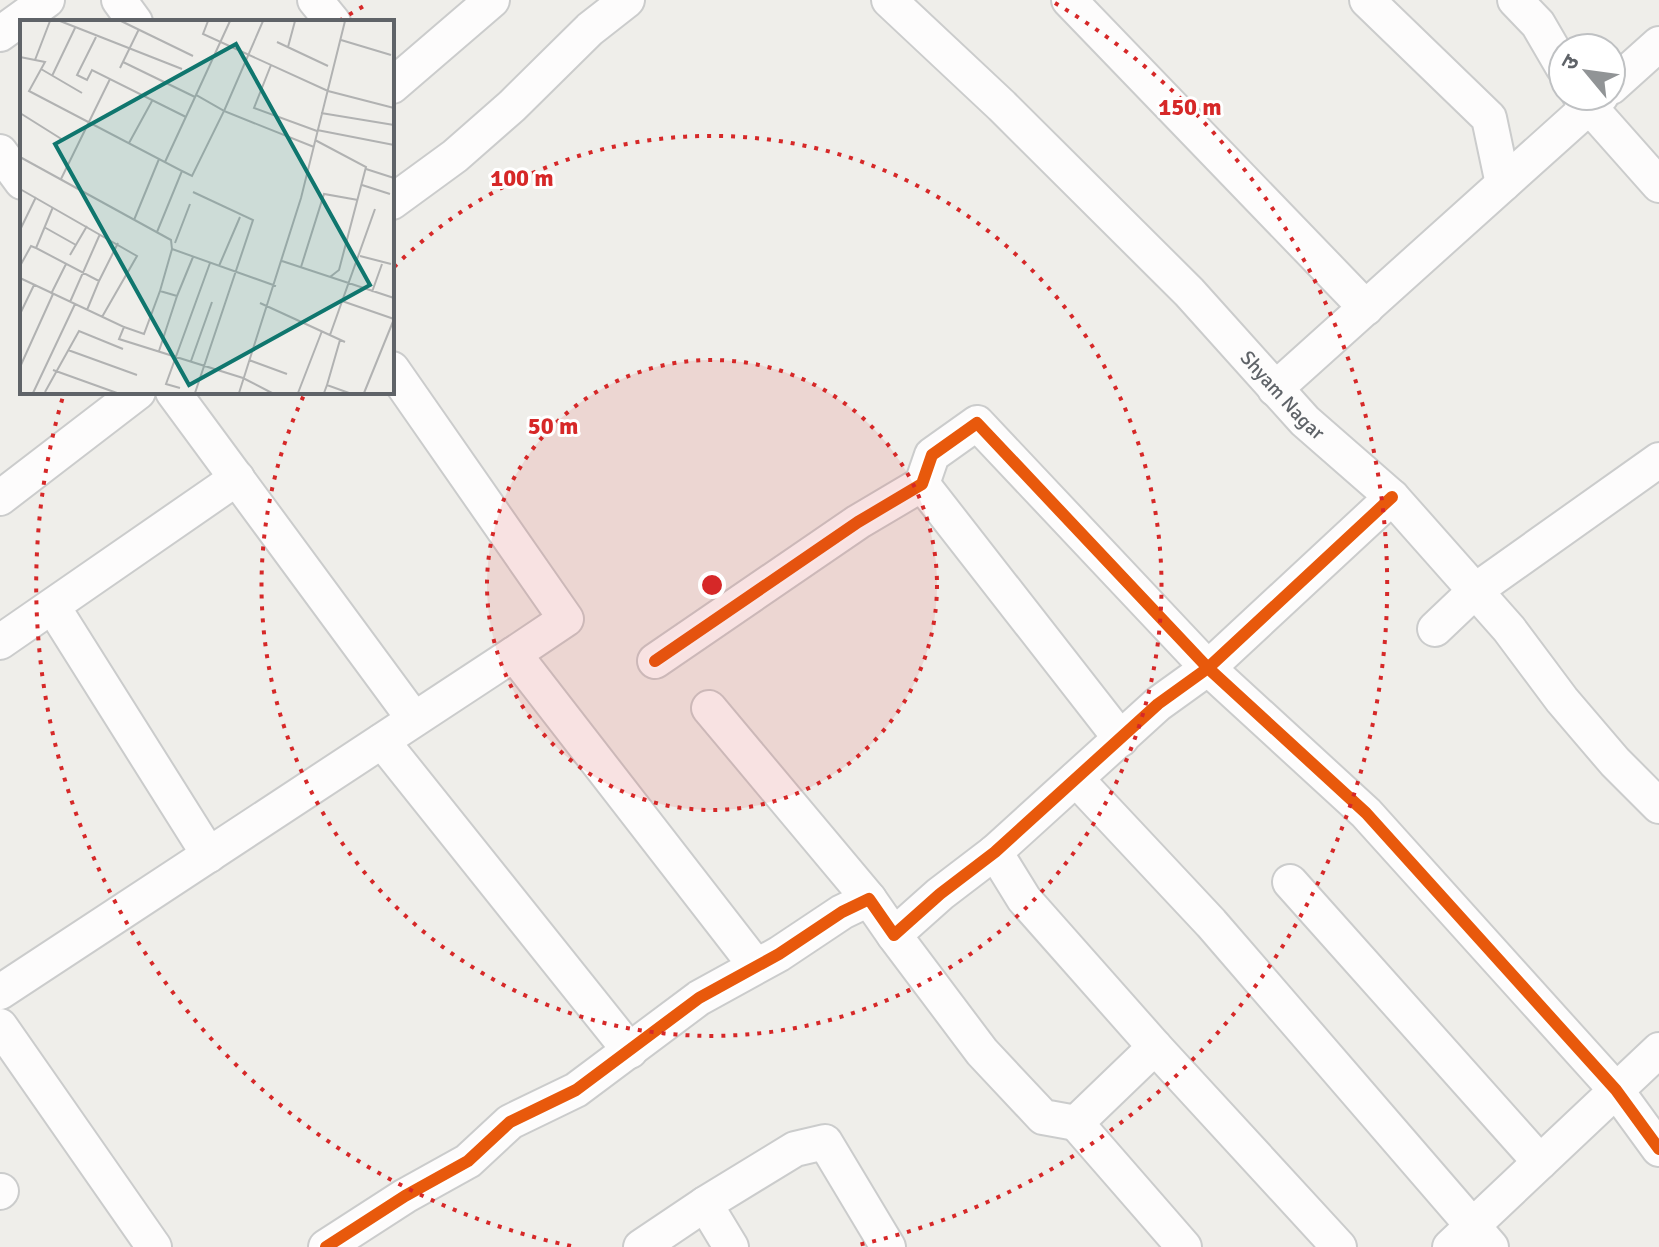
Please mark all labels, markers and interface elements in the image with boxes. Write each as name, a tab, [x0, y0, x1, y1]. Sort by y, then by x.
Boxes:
inset map	[20, 20, 394, 394]
north arrow	[1547, 32, 1627, 112]
text: उ	[1555, 49, 1585, 75]
text: 150 m	[1158, 92, 1222, 122]
text: 100 m	[490, 163, 554, 193]
street label: Shyam Nagar	[1235, 346, 1330, 446]
text: 50 m	[528, 411, 578, 441]
centre of rings	[698, 571, 726, 599]

